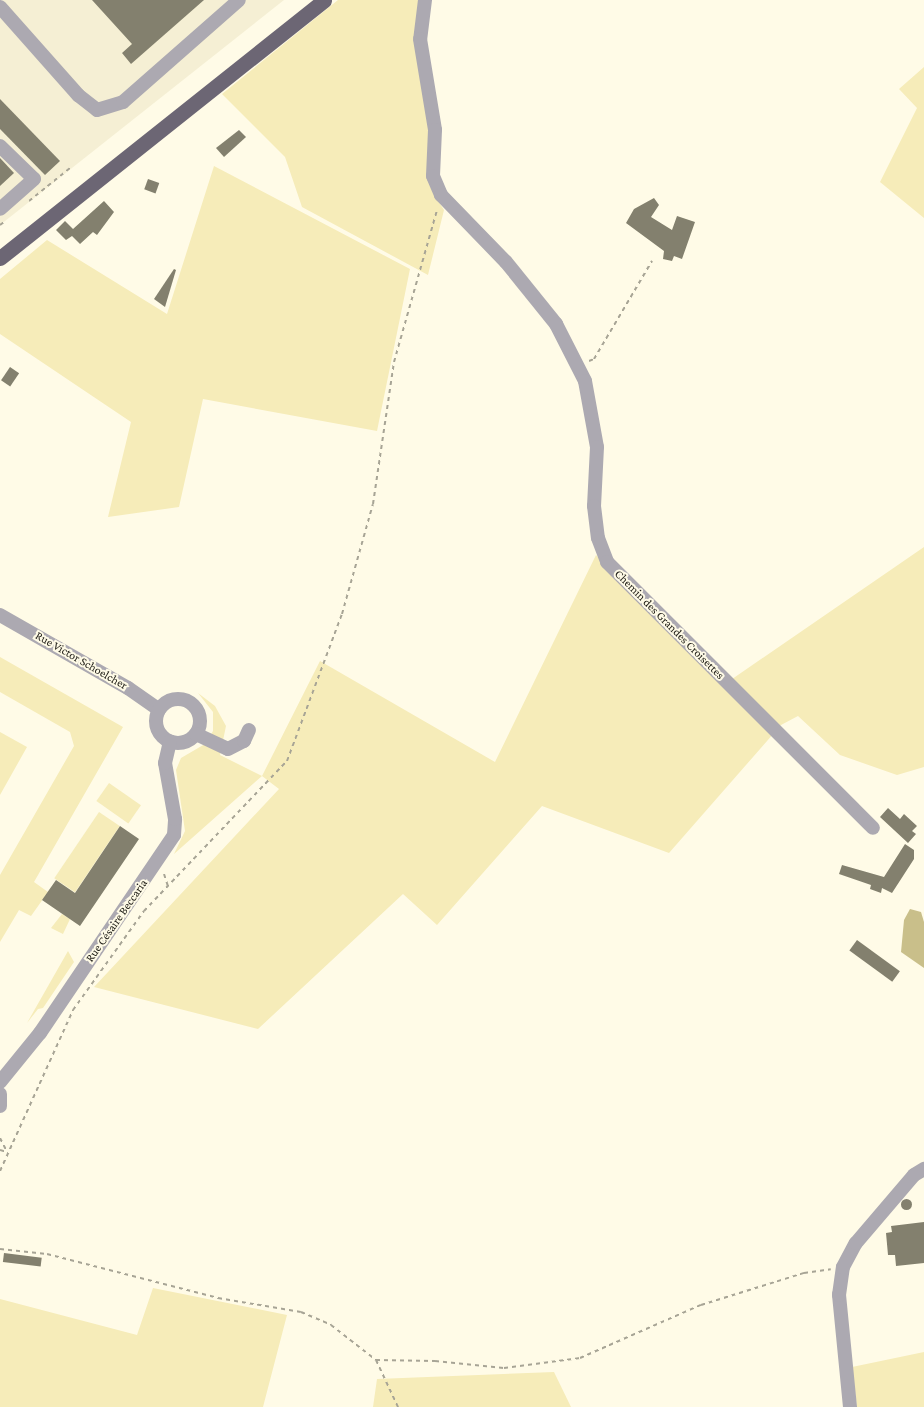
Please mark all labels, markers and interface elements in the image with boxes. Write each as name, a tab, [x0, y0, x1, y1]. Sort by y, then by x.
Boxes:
street label: Chemin des Grandes Croisettes	[611, 567, 727, 683]
street label: Rue Victor Schoelcher	[32, 629, 130, 693]
street label: Rue Césaire Beccaria	[83, 877, 151, 965]

